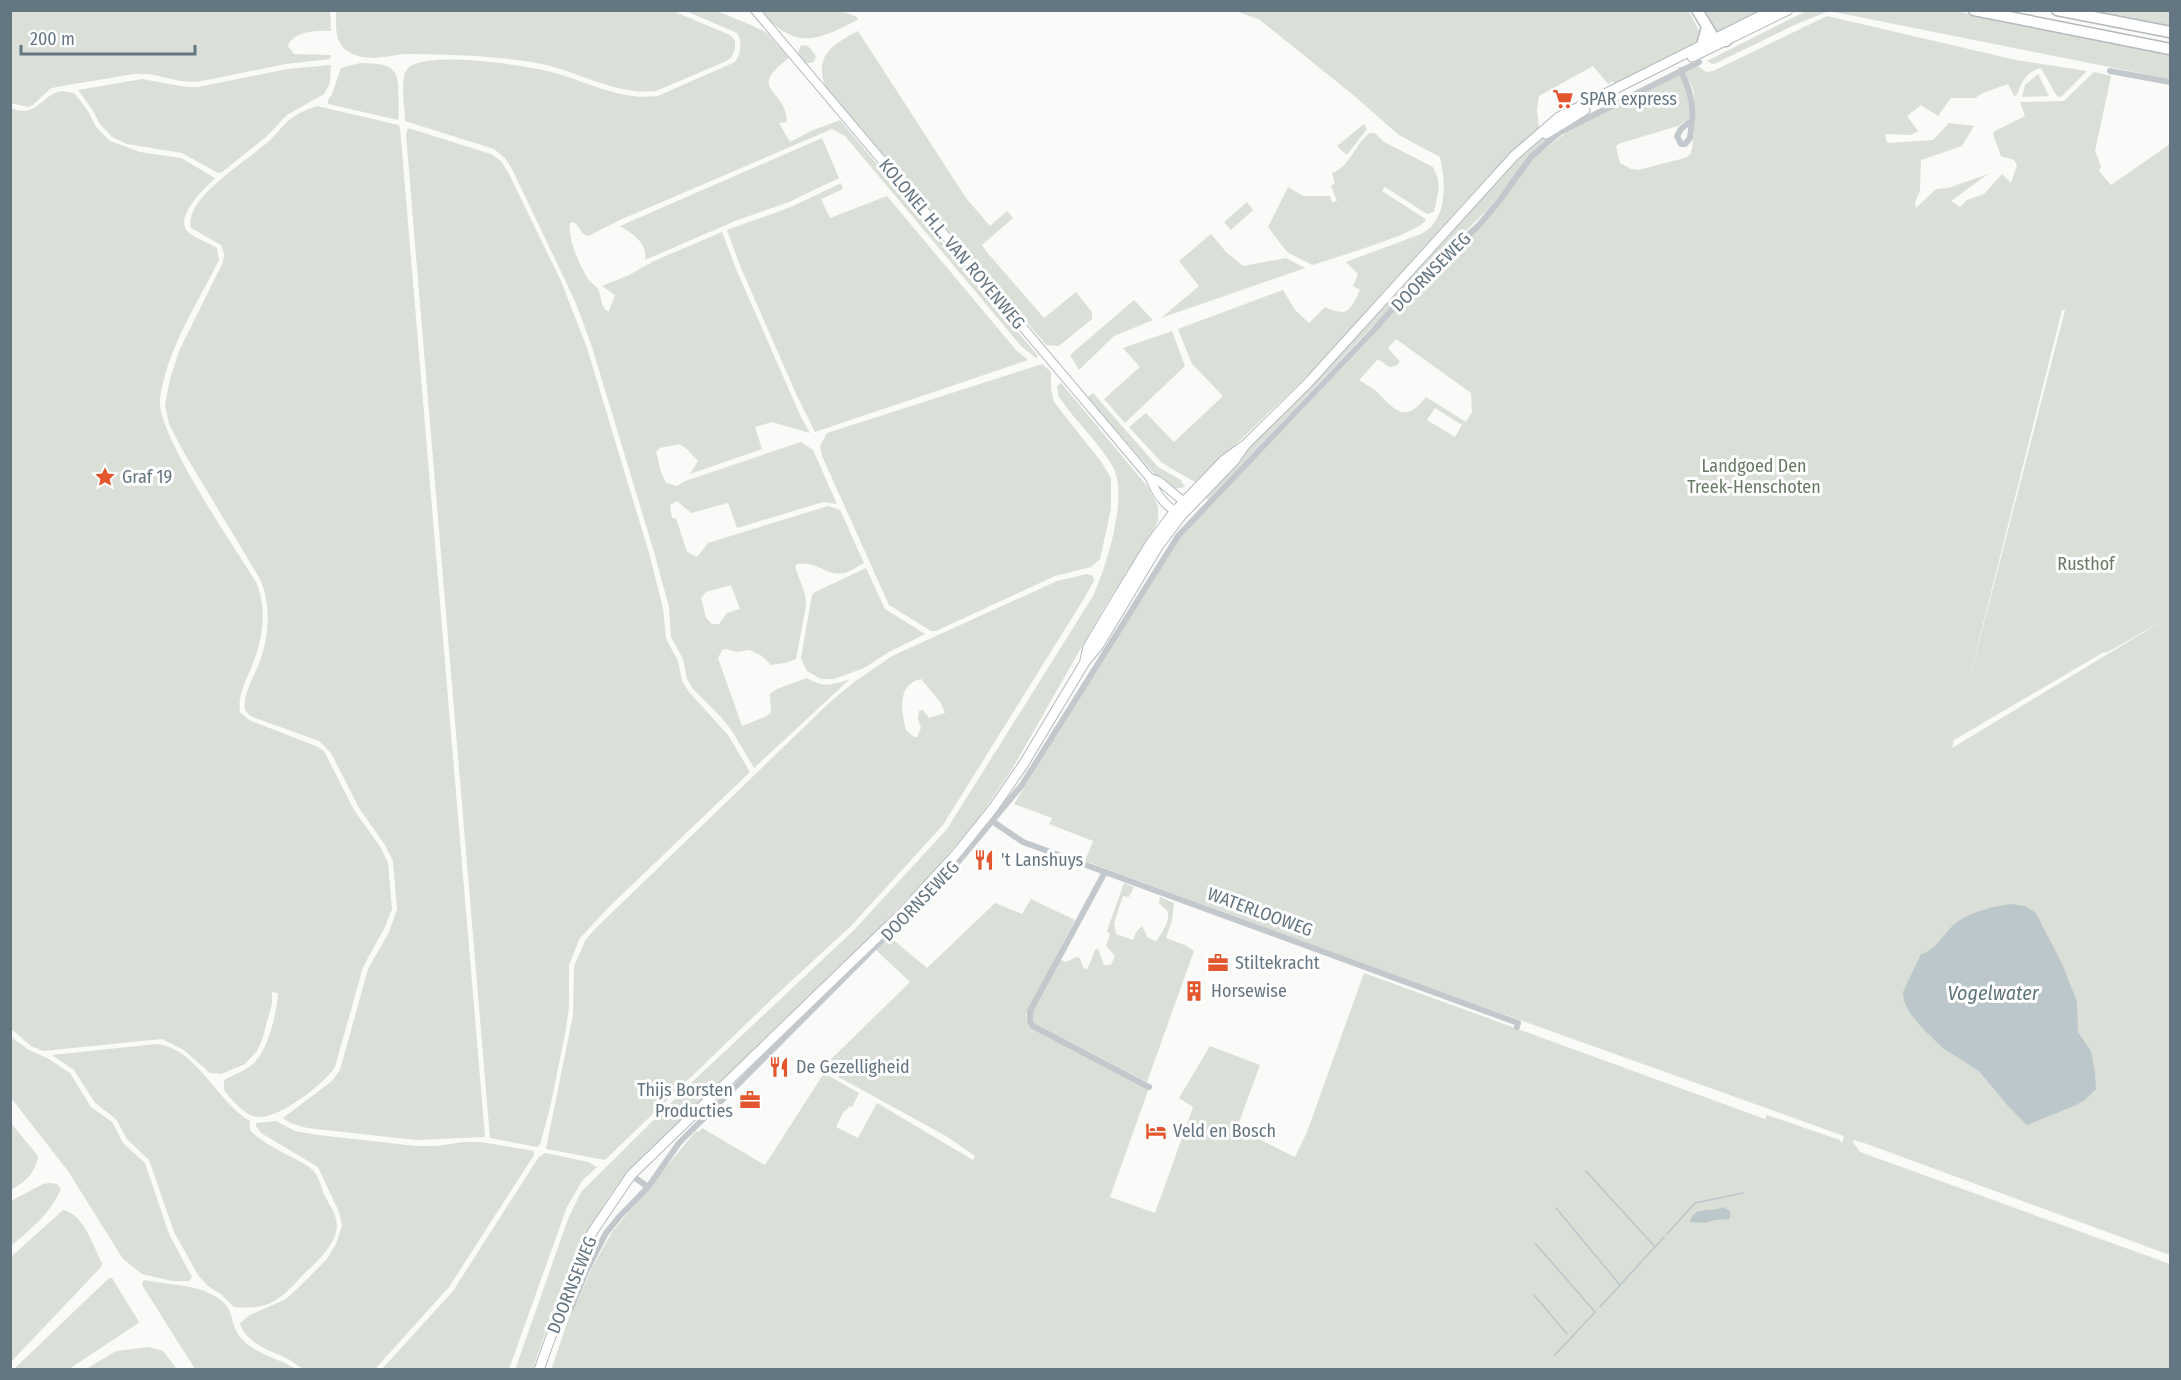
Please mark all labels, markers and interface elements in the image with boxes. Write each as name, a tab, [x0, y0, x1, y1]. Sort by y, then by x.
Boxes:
scale bar	[21, 18, 195, 56]
text: 200 m	[30, 28, 75, 50]
supermarket icon: SPAR express	[1551, 87, 1575, 111]
place label: SPAR express	[1580, 88, 1677, 110]
street label: KOLONEL H.L. VAN ROYENWEG	[874, 154, 1030, 334]
street label: DOORNSEWEG	[1387, 228, 1475, 316]
park label: Landgoed Den Treek-Henschoten	[1687, 455, 1821, 498]
place icon: Graf 19	[93, 465, 117, 489]
place label: Graf 19	[122, 466, 172, 488]
park label: Rusthof	[2057, 553, 2116, 575]
restaurant icon: 't Lanshuys	[972, 848, 996, 872]
place label: 't Lanshuys	[1001, 849, 1084, 871]
street label: DOORNSEWEG	[876, 856, 964, 946]
street label: WATERLOOWEG	[1204, 883, 1316, 941]
office icon: Stiltekracht	[1206, 951, 1230, 975]
place label: Stiltekracht	[1235, 952, 1320, 974]
building icon: Horsewise	[1182, 979, 1206, 1003]
place label: Horsewise	[1211, 980, 1287, 1002]
water label: Vogelwater	[1947, 981, 2040, 1005]
restaurant icon: De Gezelligheid	[767, 1055, 791, 1079]
place label: De Gezelligheid	[796, 1056, 910, 1078]
place label: Thijs Borsten Producties	[637, 1079, 733, 1122]
office icon: Thijs Borsten Producties	[738, 1088, 762, 1112]
hotel icon: Veld en Bosch	[1144, 1119, 1168, 1143]
place label: Veld en Bosch	[1173, 1120, 1276, 1142]
street label: DOORNSEWEG	[542, 1233, 602, 1337]

